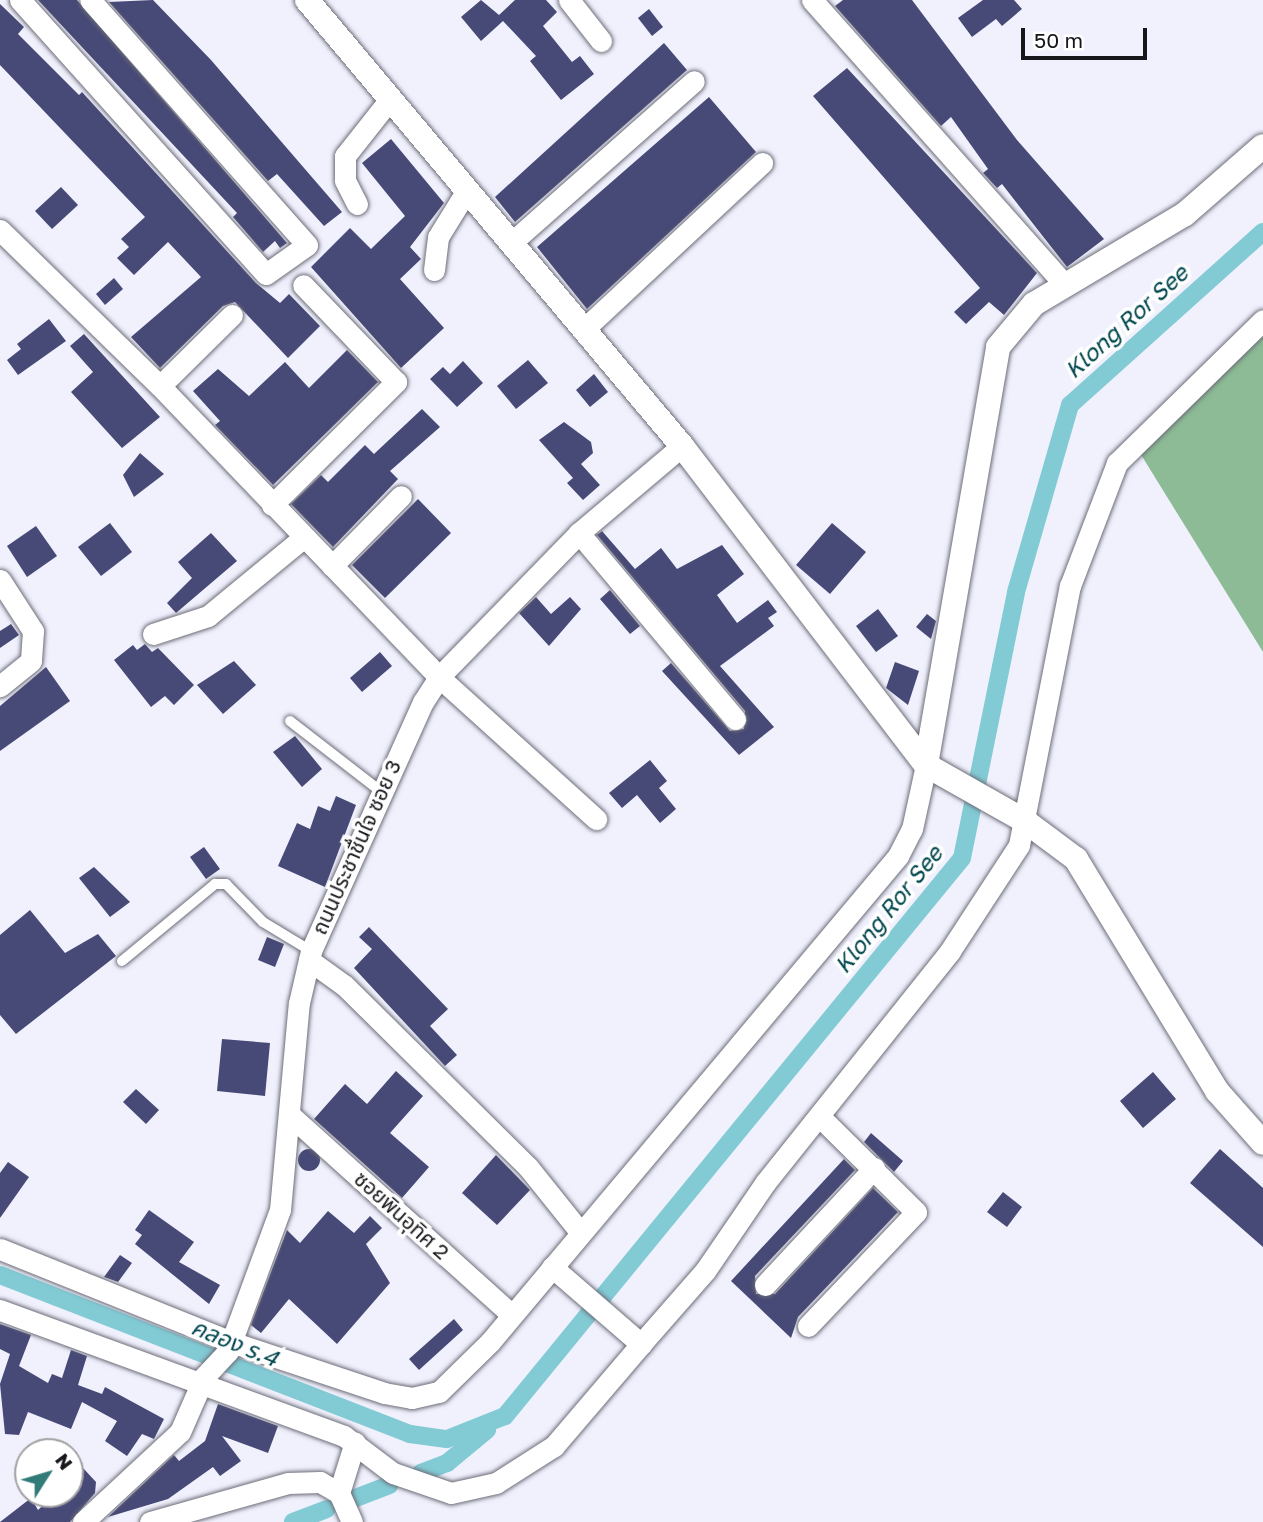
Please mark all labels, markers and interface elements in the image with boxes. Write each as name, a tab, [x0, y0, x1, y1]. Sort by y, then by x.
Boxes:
scale bar	[1025, 14, 1151, 58]
text: 50 m	[1034, 27, 1083, 53]
water label: Klong Ror See	[1059, 259, 1193, 383]
street label: ถนนประชาชื่นใจ ซอย 3	[306, 756, 406, 938]
water label: Klong Ror See	[828, 840, 948, 978]
street label: ซอยพินอุทิศ 2	[349, 1166, 455, 1264]
water label: คลอง ร.4	[188, 1312, 282, 1372]
north arrow	[14, 1438, 84, 1508]
text: N	[51, 1449, 78, 1474]

